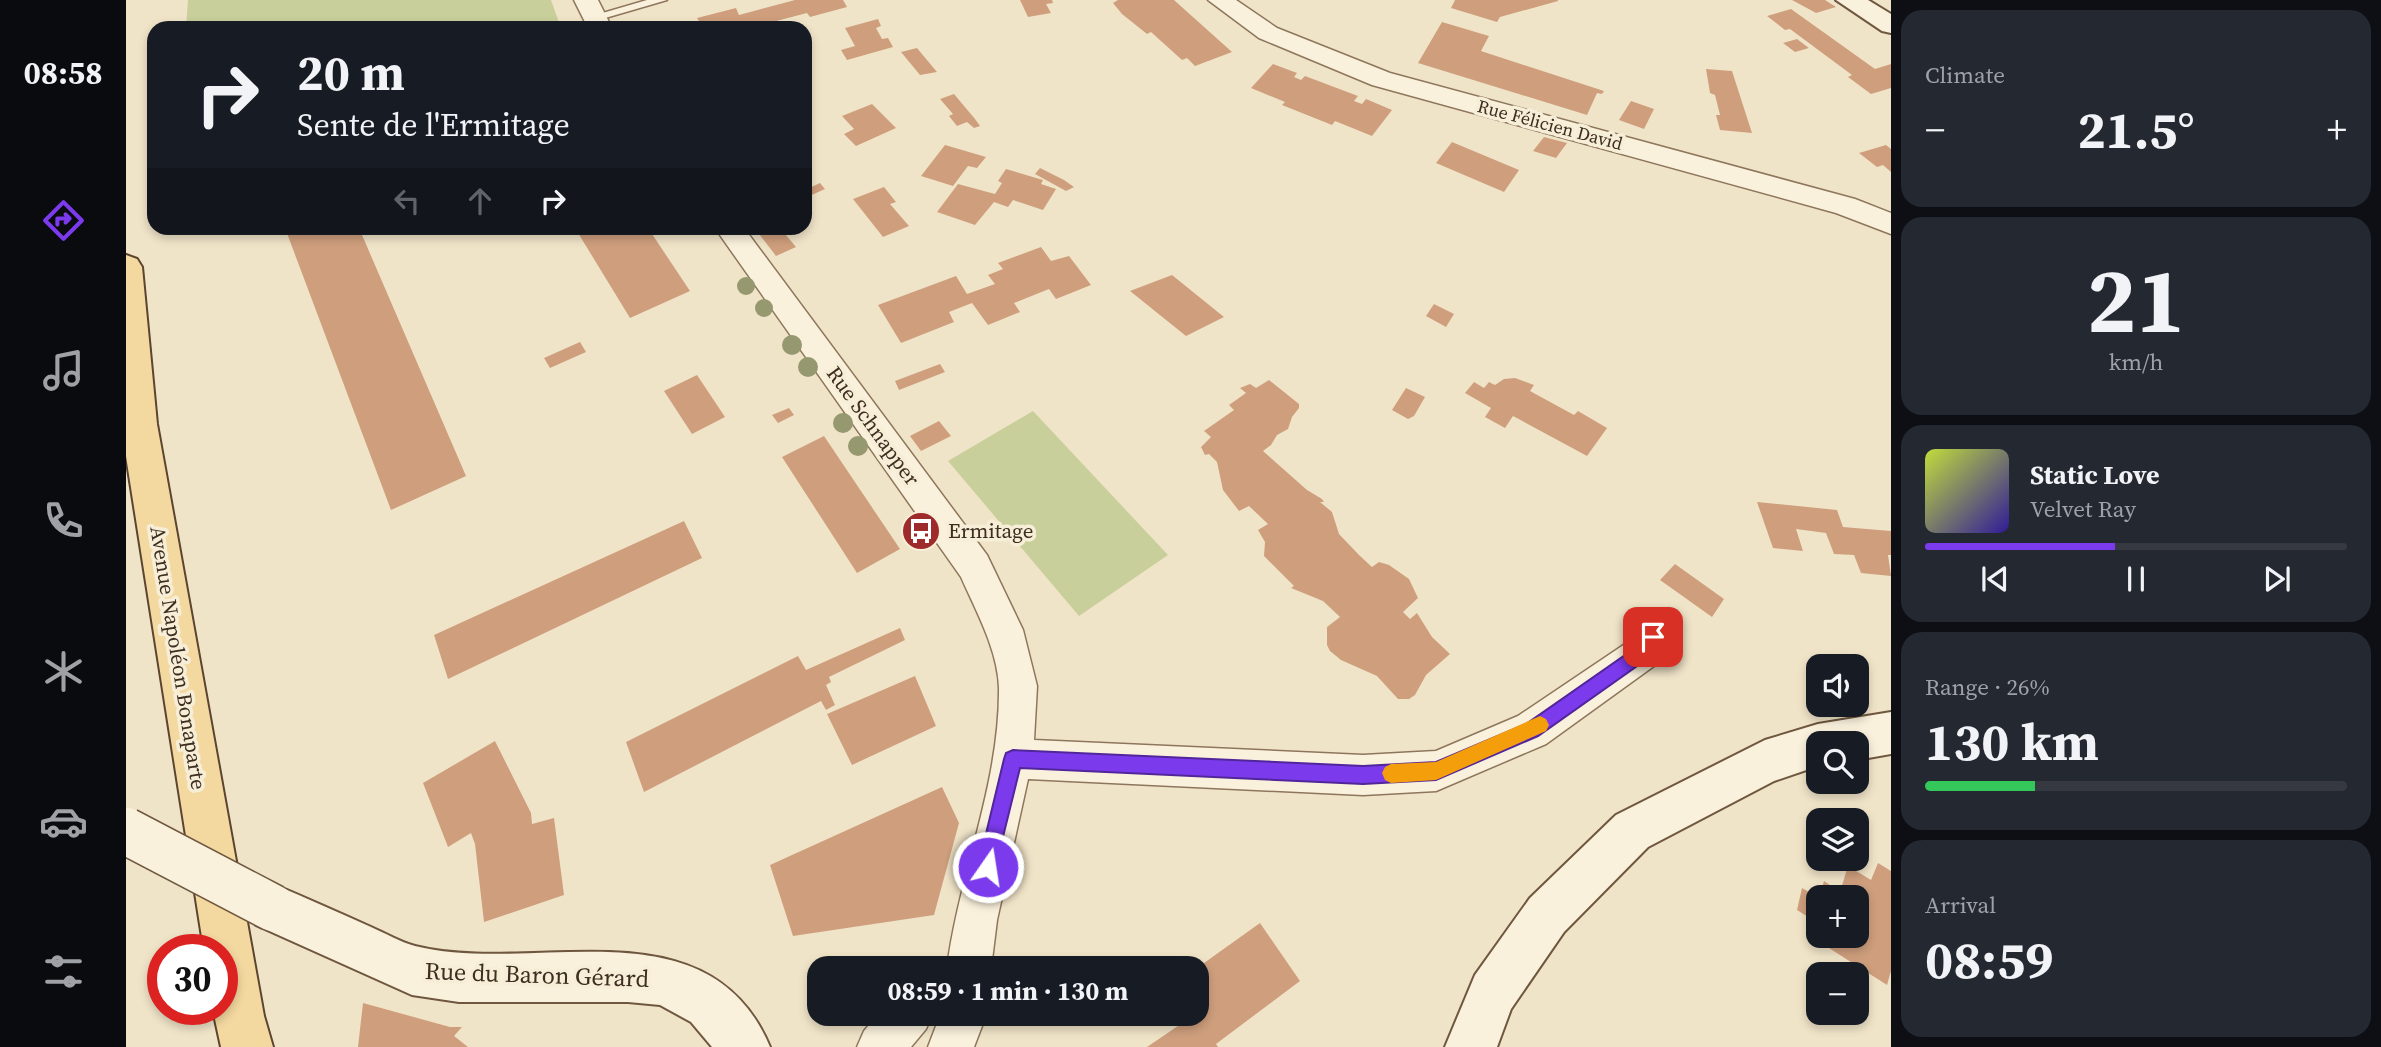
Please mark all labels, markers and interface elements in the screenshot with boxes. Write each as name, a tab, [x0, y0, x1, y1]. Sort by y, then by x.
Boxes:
text: 20 m	[297, 39, 405, 106]
icon: right	[182, 49, 273, 140]
text: 08:58	[24, 51, 102, 95]
text: Climate	[1925, 59, 2005, 91]
street label: Rue Félicien David	[1475, 93, 1625, 156]
text: 21.5°	[2077, 94, 2195, 165]
text: Sente de l'Ermitage	[297, 103, 570, 147]
text: −	[1925, 104, 1945, 156]
text: +	[2327, 104, 2347, 156]
icon: left	[388, 182, 426, 220]
icon: ahead	[461, 182, 499, 220]
icon: right	[534, 182, 572, 220]
icon: directions	[39, 196, 88, 245]
text: 21	[2087, 238, 2185, 362]
icon: music	[39, 346, 88, 395]
text: km/h	[2109, 346, 2163, 378]
street label: Rue Schnapper	[820, 360, 927, 491]
text: Static Love	[2030, 457, 2159, 493]
text: Velvet Ray	[2030, 493, 2136, 525]
icon: phone	[39, 496, 88, 545]
bus stop icon: Ermitage	[900, 510, 942, 552]
place label: Ermitage	[948, 516, 1033, 545]
street label: Avenue Napoléon Bonaparte	[143, 524, 214, 792]
icon: previous	[1976, 560, 2014, 598]
icon: pause	[2117, 560, 2155, 598]
icon: next	[2258, 560, 2296, 598]
pin	[1623, 607, 1683, 667]
icon: arrive	[1634, 618, 1672, 656]
icon: climate	[39, 647, 88, 696]
map controls	[1806, 654, 1869, 1025]
button: sound	[1806, 654, 1869, 717]
text: Range · 26%	[1925, 671, 2050, 703]
text: 130 km	[1925, 706, 2099, 777]
button: search	[1806, 731, 1869, 794]
icon: car	[39, 797, 88, 846]
button: layers	[1806, 808, 1869, 871]
position arrow	[951, 830, 1025, 904]
button: +	[1806, 885, 1869, 948]
text: Arrival	[1925, 889, 1996, 921]
text: 08:59	[1925, 924, 2053, 995]
speed limit sign: 30	[147, 934, 238, 1025]
icon: filters	[39, 947, 88, 996]
street label: Rue du Baron Gérard	[424, 954, 650, 995]
button: −	[1806, 962, 1869, 1025]
text: 08:59 · 1 min · 130 m	[888, 973, 1128, 1009]

